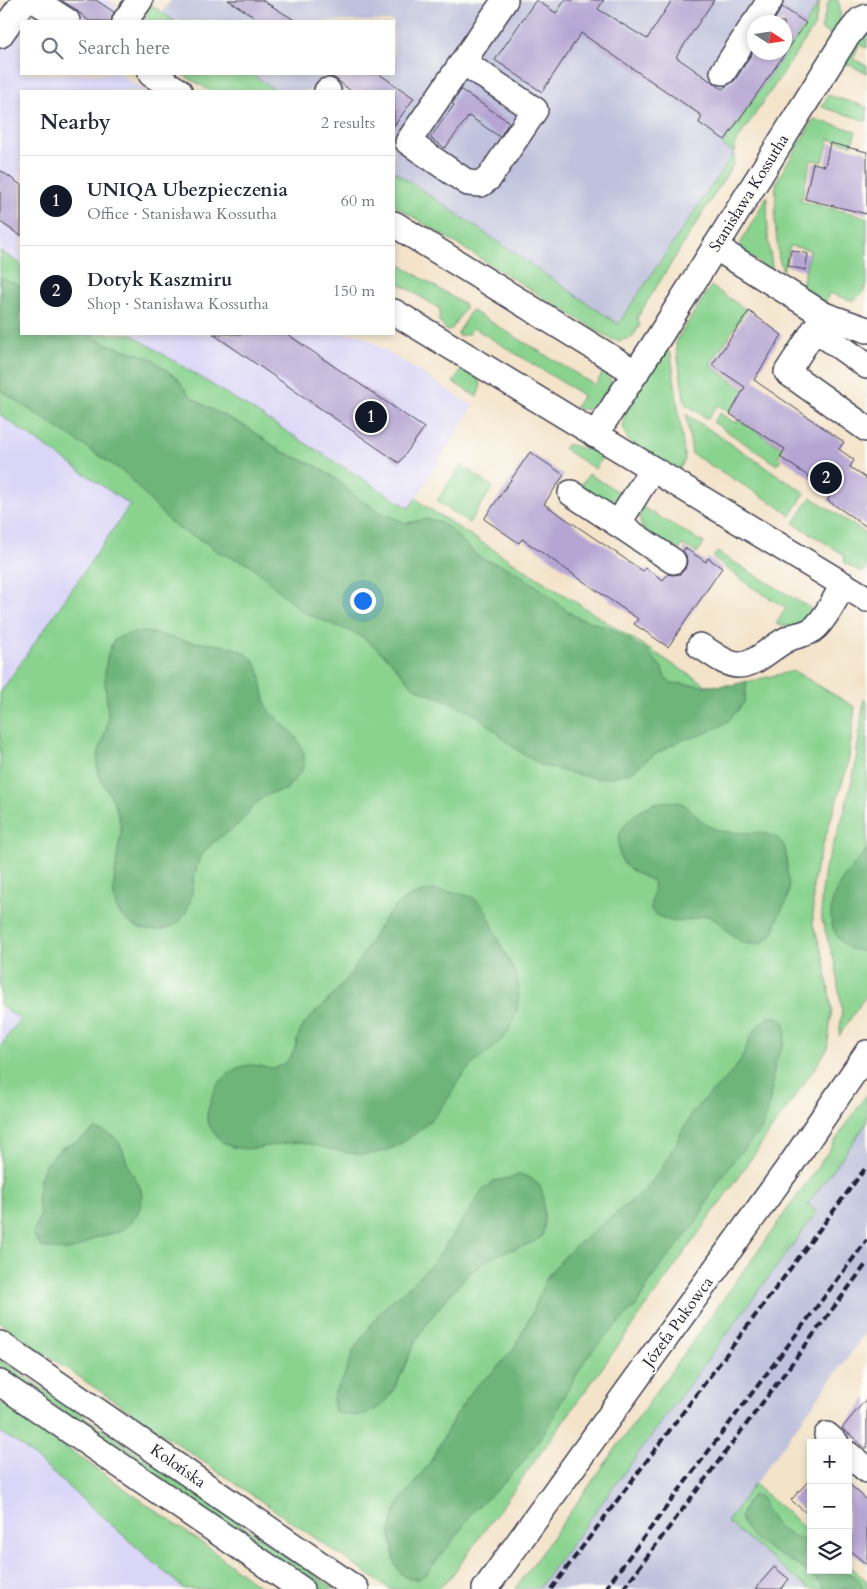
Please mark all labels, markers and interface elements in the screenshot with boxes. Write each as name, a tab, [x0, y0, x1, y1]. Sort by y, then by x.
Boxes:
north arrow	[747, 15, 792, 60]
search box	[20, 20, 395, 75]
icon: search	[38, 34, 66, 62]
text: Search here	[78, 35, 170, 61]
text: Nearby	[40, 108, 111, 137]
text: 2 results	[321, 112, 375, 134]
street label: Stanisława Kossutha	[704, 130, 794, 256]
text: UNIQA Ubezpieczenia	[87, 177, 288, 203]
text: 1	[52, 190, 60, 212]
text: 60 m	[341, 190, 375, 212]
text: Office · Stanisława Kossutha	[87, 203, 277, 225]
text: Dotyk Kaszmiru	[87, 267, 232, 293]
text: 2	[52, 280, 60, 302]
text: 150 m	[333, 280, 375, 302]
text: Shop · Stanisława Kossutha	[87, 293, 269, 315]
pin: 1	[355, 398, 387, 436]
pin: 2	[810, 459, 842, 497]
your location	[350, 588, 376, 614]
street label: Józefa Pukowca	[636, 1272, 718, 1373]
street label: Kolońska	[146, 1439, 210, 1493]
map controls	[807, 1439, 852, 1574]
button: +	[807, 1439, 852, 1484]
button: −	[807, 1484, 852, 1529]
button: layers	[807, 1529, 852, 1574]

